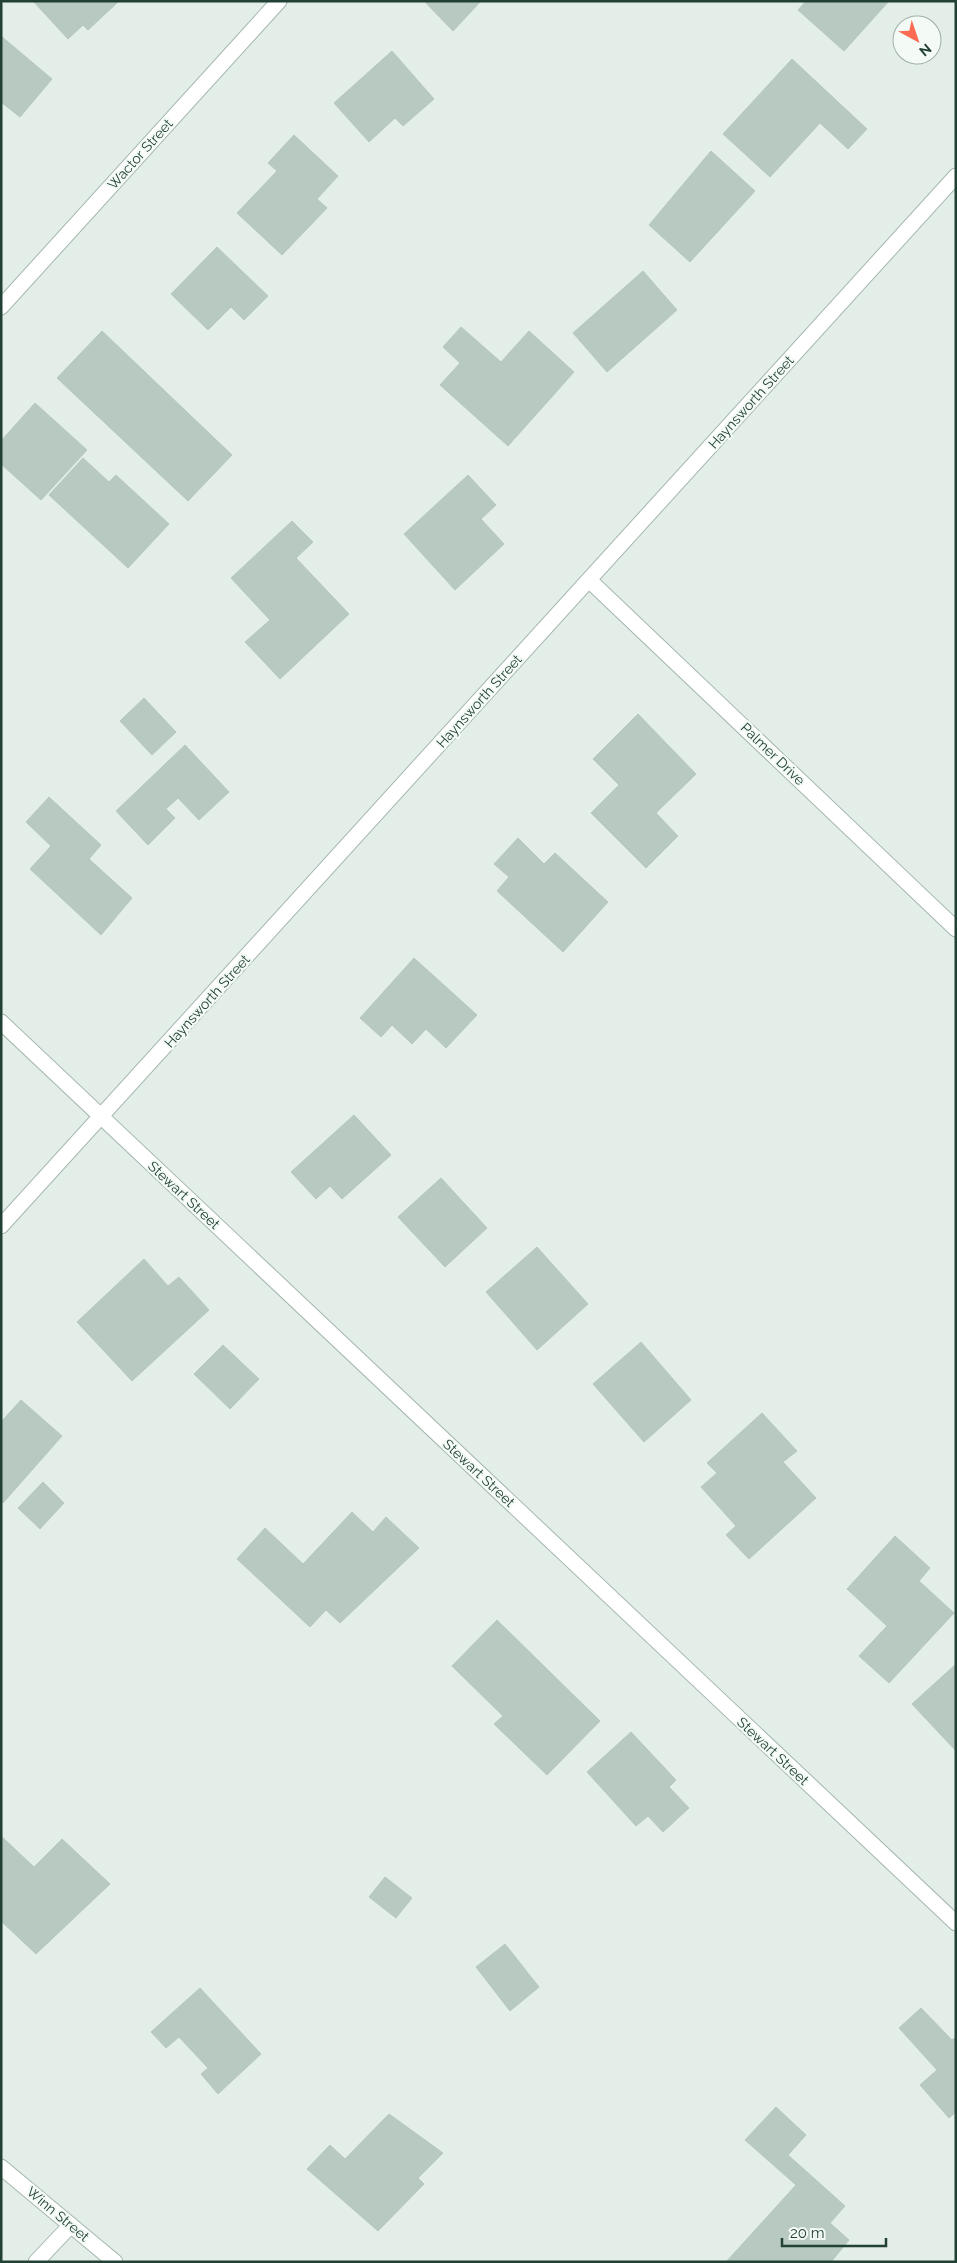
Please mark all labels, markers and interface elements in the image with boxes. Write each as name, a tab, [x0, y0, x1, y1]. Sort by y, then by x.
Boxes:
north arrow	[892, 15, 942, 65]
text: N	[916, 40, 935, 60]
street label: Wactor Street	[104, 115, 176, 192]
street label: Haynsworth Street	[705, 352, 797, 452]
street label: Haynsworth Street	[433, 651, 525, 751]
street label: Palmer Drive	[738, 720, 808, 788]
street label: Haynsworth Street	[161, 951, 253, 1051]
street label: Stewart Street	[145, 1158, 223, 1232]
street label: Stewart Street	[440, 1436, 518, 1510]
street label: Stewart Street	[734, 1714, 812, 1788]
street label: Winn Street	[24, 2183, 93, 2245]
scale bar	[782, 2216, 886, 2248]
text: 20 m	[790, 2224, 825, 2242]

